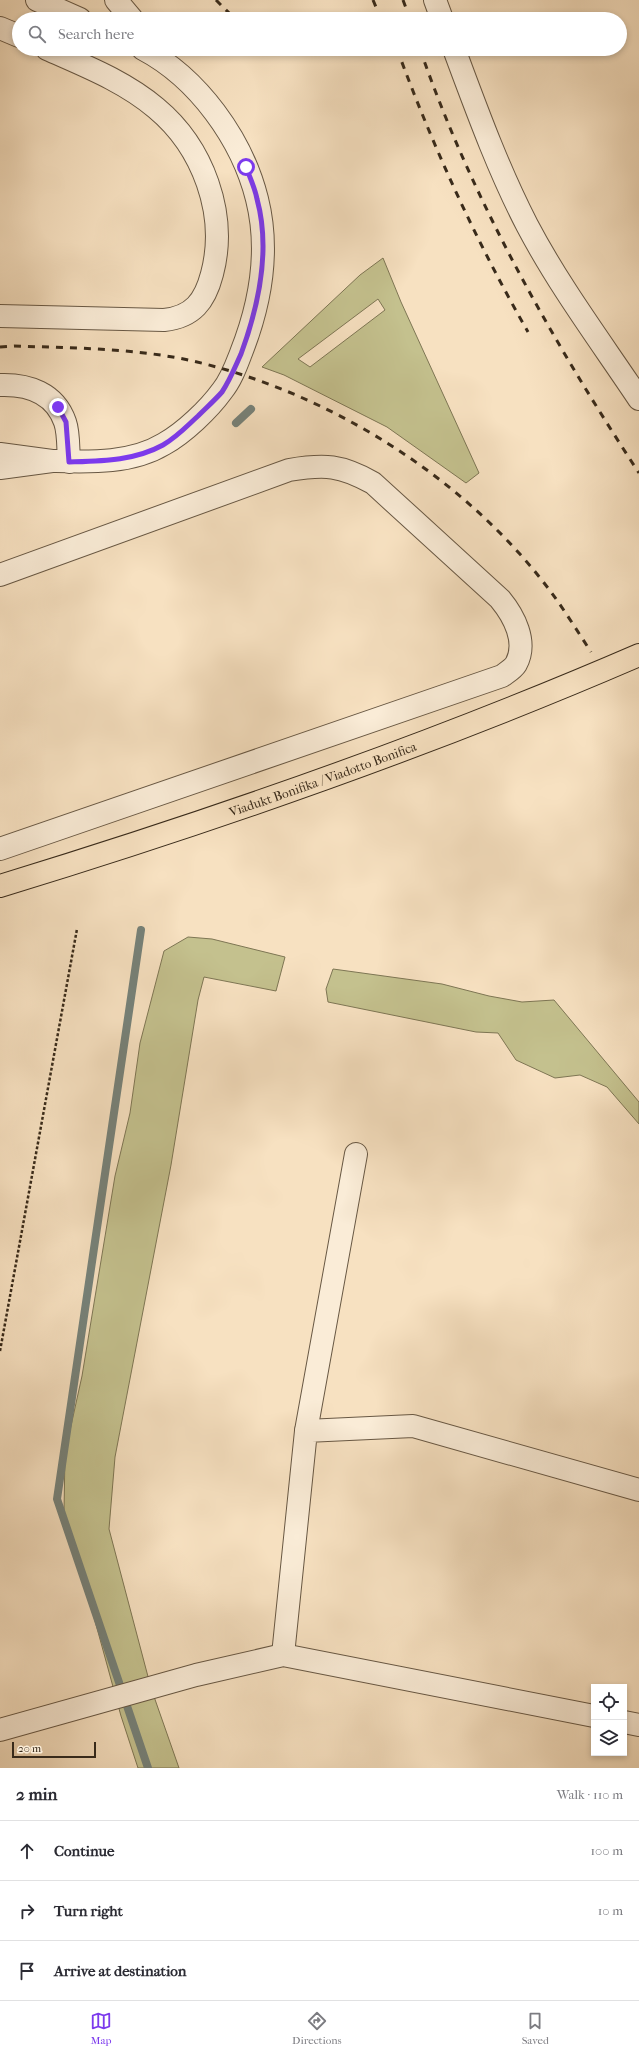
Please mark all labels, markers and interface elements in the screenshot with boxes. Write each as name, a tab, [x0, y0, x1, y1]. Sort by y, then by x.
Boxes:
search box	[12, 12, 627, 56]
icon: search	[26, 23, 48, 45]
text: Search here	[58, 25, 134, 43]
route start	[237, 158, 255, 176]
route end	[49, 398, 67, 416]
street label: Viadukt Bonifika / Viadotto Bonifica	[226, 738, 419, 819]
map controls	[591, 1684, 627, 1756]
button: locate	[591, 1684, 627, 1720]
button: layers	[591, 1720, 627, 1756]
scale bar	[12, 1740, 96, 1759]
text: 20 m	[18, 1742, 41, 1755]
text: 2 min	[16, 1784, 57, 1804]
text: Walk · 110 m	[557, 1787, 623, 1802]
icon: ahead	[16, 1840, 38, 1862]
text: Continue	[54, 1842, 114, 1860]
text: 100 m	[590, 1843, 623, 1858]
icon: right	[16, 1900, 38, 1922]
text: Turn right	[54, 1902, 123, 1920]
text: 10 m	[598, 1903, 623, 1918]
icon: arrive	[16, 1960, 38, 1982]
text: Arrive at destination	[54, 1962, 186, 1980]
tab: Map	[90, 2010, 112, 2047]
tab: Directions	[292, 2010, 342, 2047]
tab: Saved	[522, 2010, 549, 2047]

